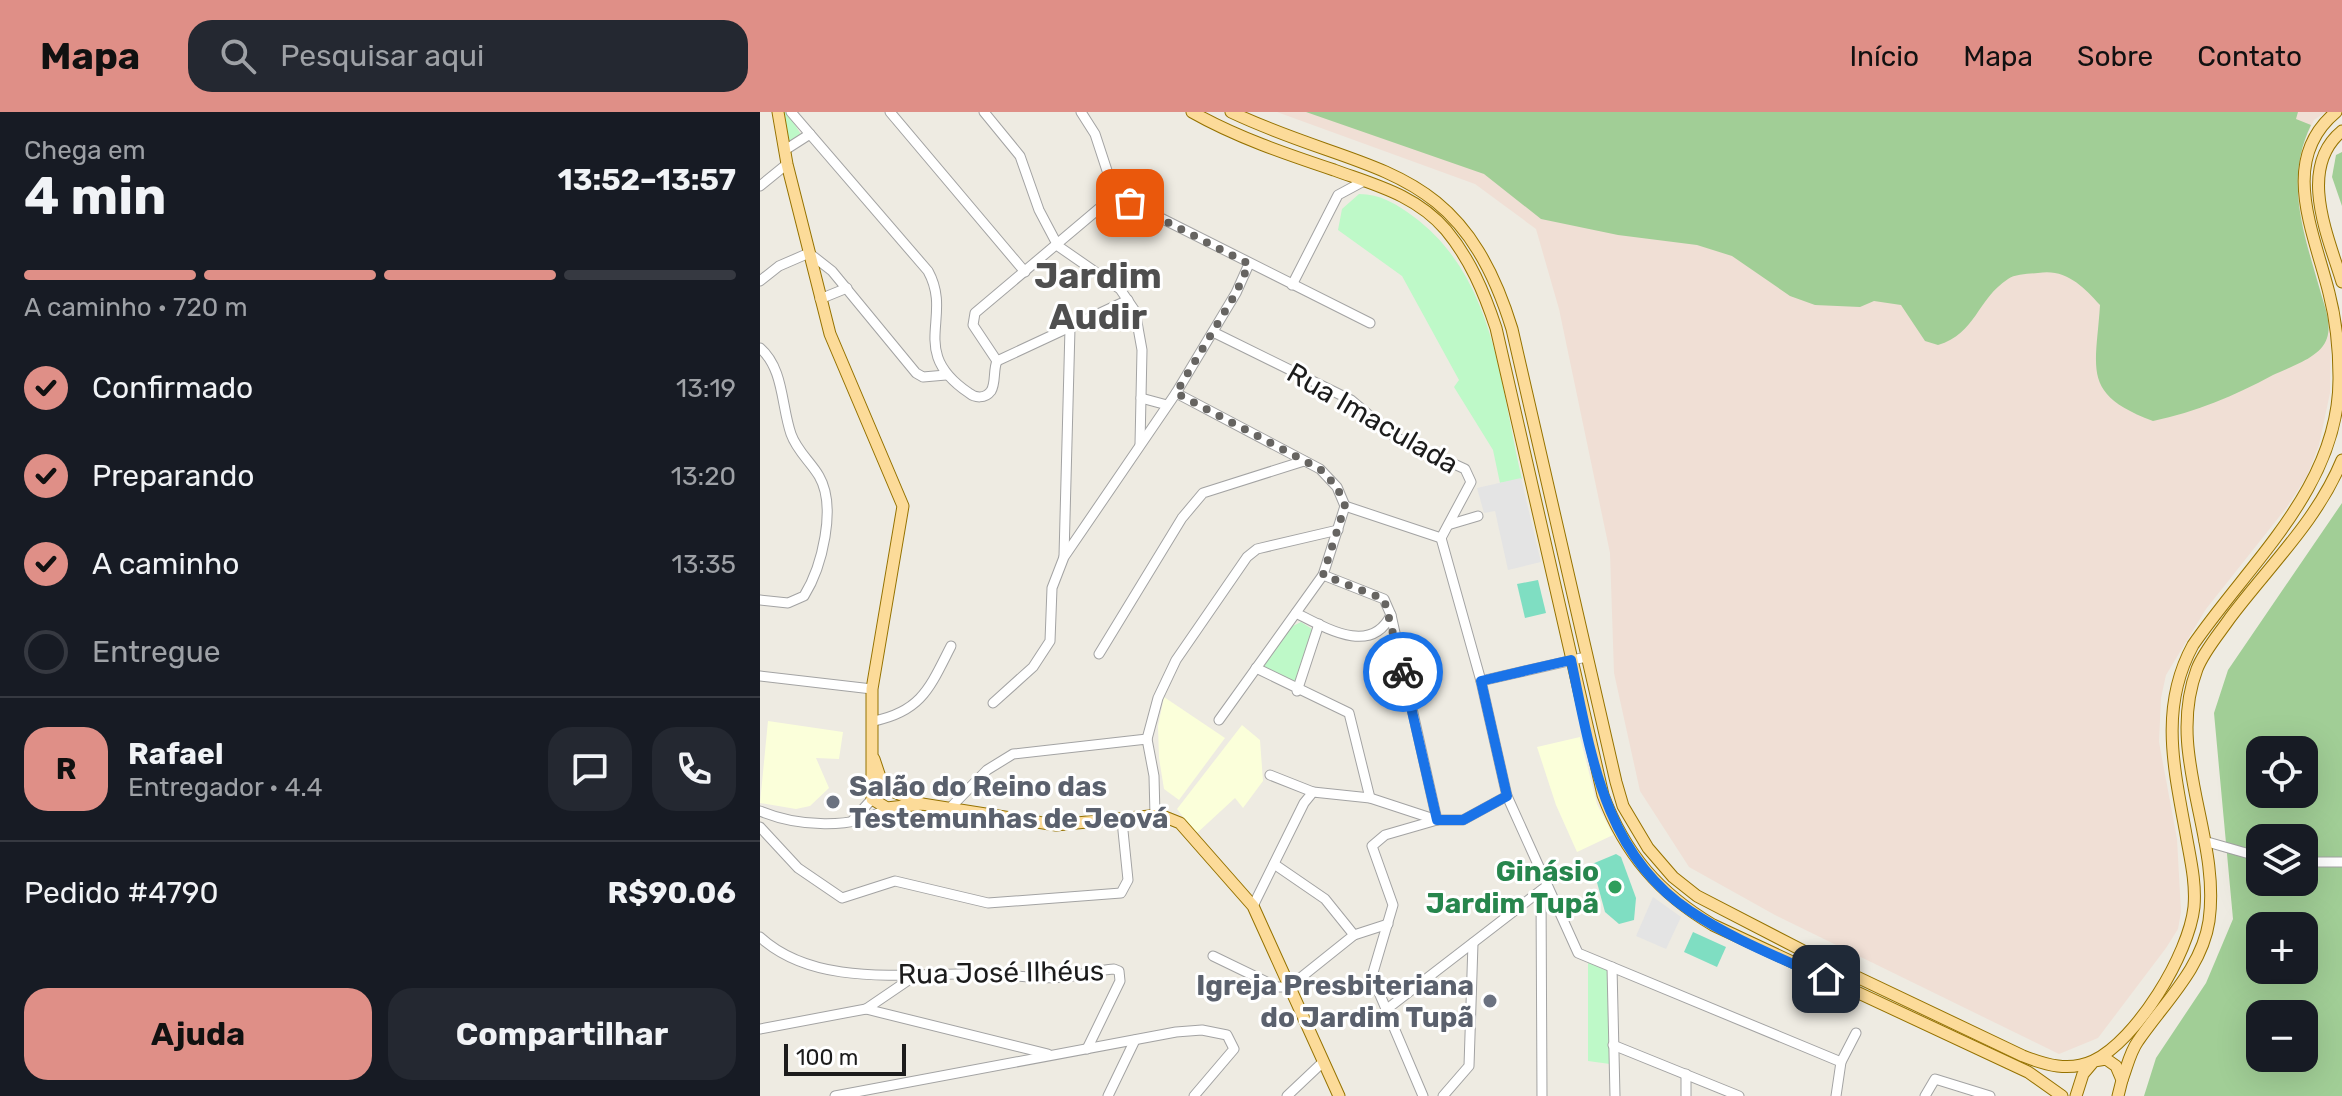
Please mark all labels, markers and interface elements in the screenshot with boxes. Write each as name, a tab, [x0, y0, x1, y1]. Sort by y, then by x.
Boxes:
search box	[188, 20, 748, 92]
text: Mapa	[40, 33, 140, 79]
icon: search	[216, 34, 260, 78]
text: Pesquisar aqui	[280, 38, 484, 74]
text: Início	[1849, 40, 1919, 73]
text: Mapa	[1963, 40, 2033, 73]
text: Sobre	[2077, 40, 2153, 73]
text: Contato	[2197, 40, 2302, 73]
text: Chega em	[24, 135, 146, 166]
text: 13:52–13:57	[558, 162, 736, 198]
text: 4 min	[24, 165, 167, 227]
pin	[1096, 169, 1164, 237]
icon: bag	[1108, 181, 1152, 225]
district label: Jardim Audir	[1034, 254, 1162, 338]
text: A caminho · 720 m	[24, 292, 248, 323]
street label: Rua Imaculada	[1281, 356, 1464, 481]
icon: check	[24, 366, 68, 410]
text: Confirmado	[92, 370, 253, 406]
text: 13:19	[676, 373, 736, 404]
icon: check	[24, 454, 68, 498]
text: Preparando	[92, 458, 255, 494]
text: 13:20	[671, 461, 736, 492]
icon: check	[24, 542, 68, 586]
text: A caminho	[92, 546, 239, 582]
text: 13:35	[672, 549, 736, 580]
courier	[1363, 632, 1443, 712]
text: Entregue	[92, 634, 221, 670]
icon: bike	[1381, 650, 1425, 694]
button: chat	[548, 727, 632, 811]
button: phone	[652, 727, 736, 811]
text: Rafael	[128, 736, 223, 772]
map controls	[2246, 736, 2318, 1072]
button: locate	[2246, 736, 2318, 808]
text: R	[56, 751, 76, 787]
place label: Salão do Reino das Testemunhas de Jeová	[849, 770, 1168, 835]
text: Entregador · 4.4	[128, 772, 323, 803]
marker: Salão do Reino das Testemunhas de Jeová	[824, 793, 842, 811]
button: layers	[2246, 824, 2318, 896]
place label: Ginásio Jardim Tupã	[1426, 855, 1599, 920]
text: Pedido #4790	[24, 875, 219, 911]
text: R$90.06	[608, 875, 736, 911]
marker: Ginásio Jardim Tupã	[1606, 878, 1624, 896]
button: +	[2246, 912, 2318, 984]
pin	[1792, 945, 1860, 1013]
street label: Rua José Ilhéus	[897, 954, 1105, 991]
icon: home	[1804, 957, 1848, 1001]
place label: Igreja Presbiteriana do Jardim Tupã	[1196, 969, 1474, 1034]
button: Ajuda	[24, 988, 372, 1080]
button: Compartilhar	[388, 988, 736, 1080]
marker: Igreja Presbiteriana do Jardim Tupã	[1481, 992, 1499, 1010]
button: −	[2246, 1000, 2318, 1072]
scale bar	[784, 1040, 906, 1076]
text: 100 m	[796, 1044, 858, 1071]

